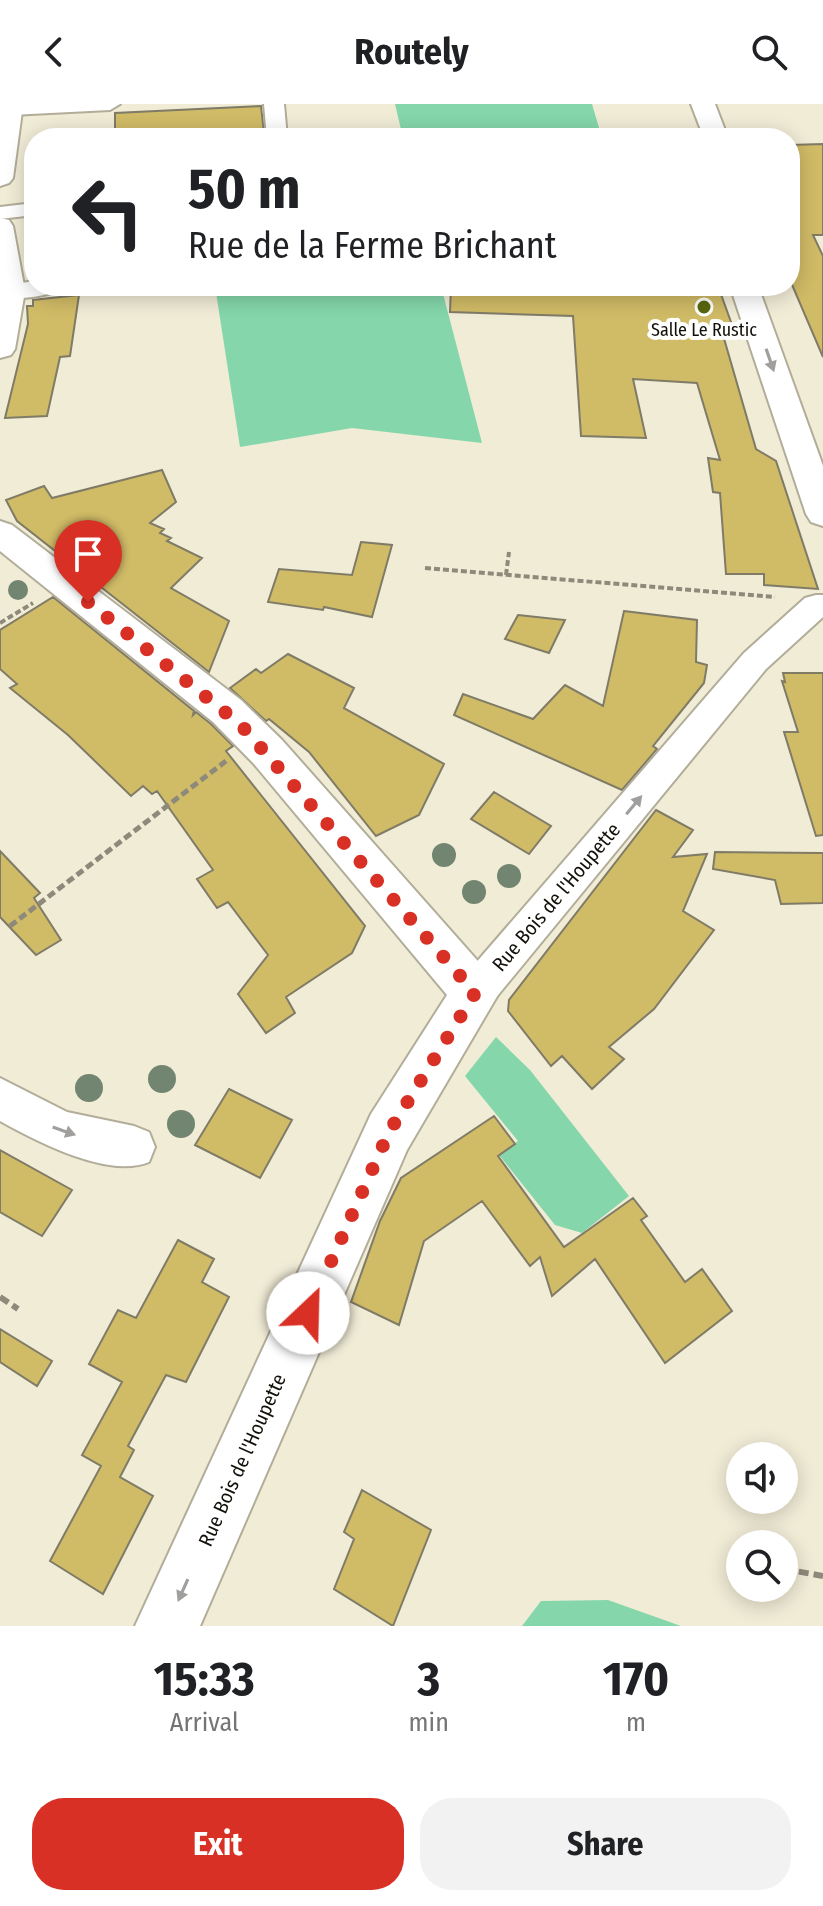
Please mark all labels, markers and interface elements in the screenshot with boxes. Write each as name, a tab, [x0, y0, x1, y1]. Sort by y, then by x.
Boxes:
icon: back	[32, 30, 76, 74]
text: Routely	[354, 30, 469, 74]
icon: search	[747, 30, 791, 74]
text: 50 m	[188, 156, 300, 223]
icon: left	[56, 160, 160, 264]
text: Rue de la Ferme Brichant	[188, 224, 557, 268]
marker: Salle Le Rustic	[695, 298, 713, 316]
place label: Salle Le Rustic	[651, 319, 757, 341]
one-way arrow	[764, 348, 776, 372]
pin	[54, 520, 122, 602]
icon: arrive	[66, 532, 110, 576]
one-way arrow	[625, 795, 642, 815]
street label: Rue Bois de l'Houpette	[487, 818, 625, 976]
one-way arrow	[52, 1126, 76, 1138]
position arrow	[266, 1271, 350, 1355]
street label: Rue Bois de l'Houpette	[193, 1370, 291, 1550]
map controls	[726, 1442, 798, 1602]
button: sound	[726, 1442, 798, 1514]
button: search	[726, 1530, 798, 1602]
one-way arrow	[176, 1578, 190, 1602]
text: 15:33	[154, 1650, 255, 1708]
text: 3	[417, 1650, 440, 1708]
text: 170	[603, 1650, 669, 1708]
text: Arrival	[170, 1707, 239, 1738]
text: min	[409, 1707, 449, 1738]
text: m	[626, 1707, 646, 1738]
button: Exit	[32, 1798, 404, 1890]
button: Share	[420, 1798, 791, 1890]

